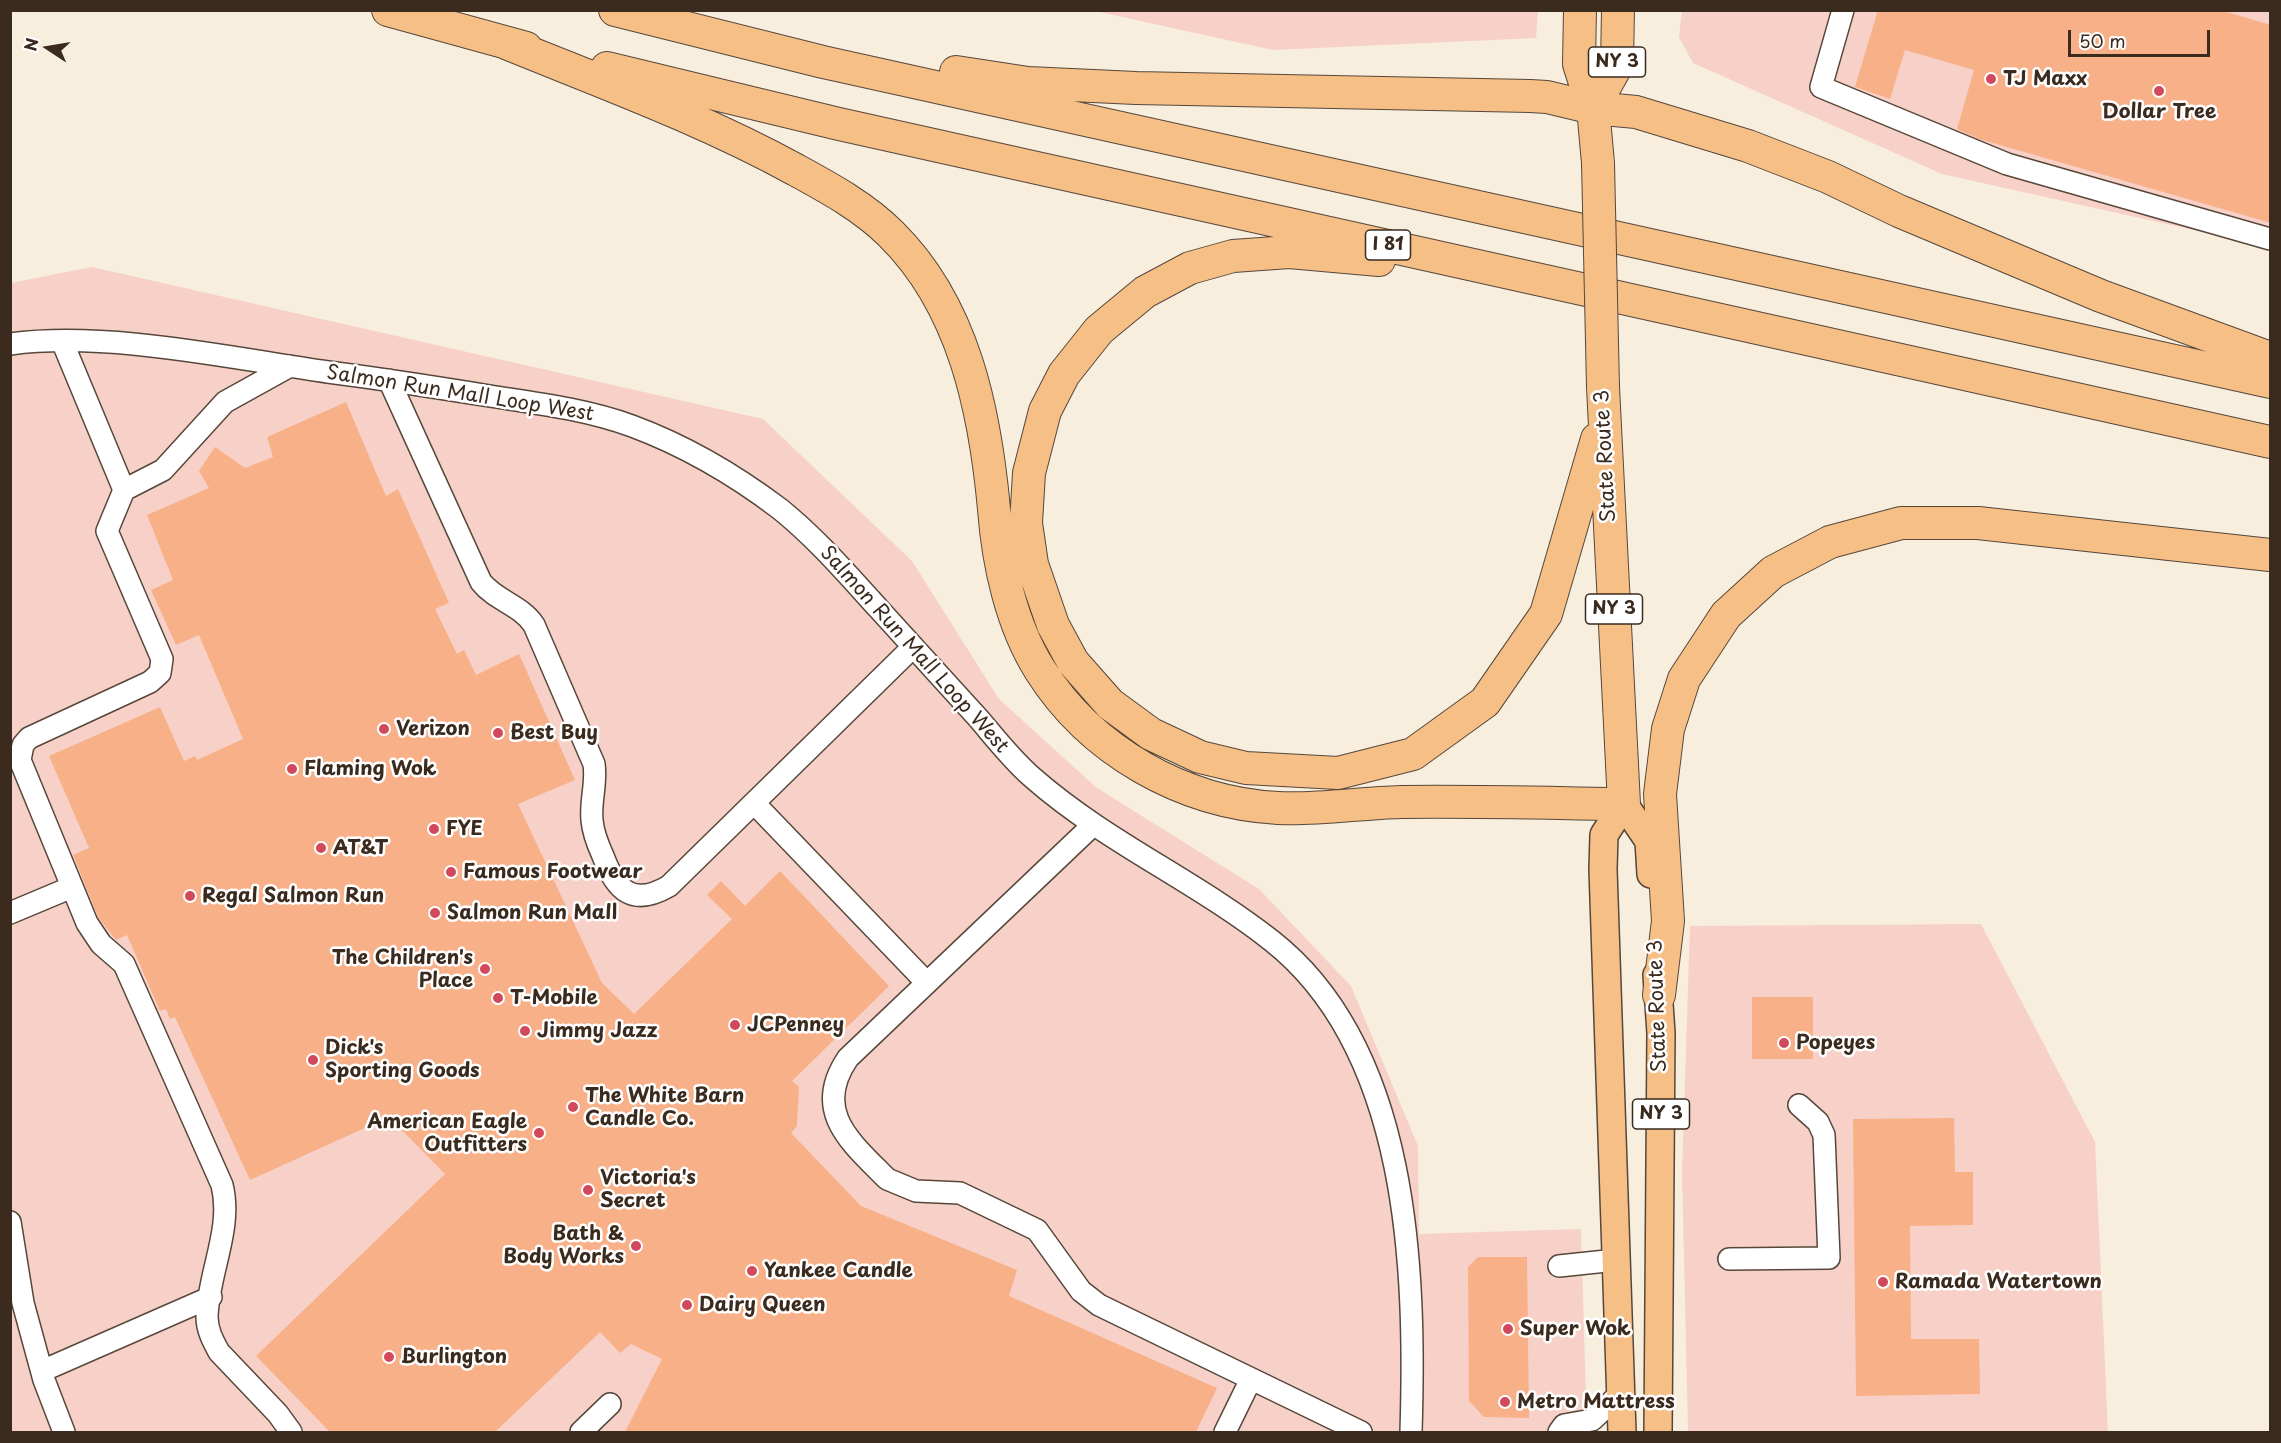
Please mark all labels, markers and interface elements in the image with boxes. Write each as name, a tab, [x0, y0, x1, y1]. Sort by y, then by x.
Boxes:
north arrow	[18, 18, 78, 78]
scale bar	[2071, 18, 2214, 56]
text: 50 m	[2079, 27, 2126, 54]
text: N	[17, 36, 43, 53]
road number: NY 3	[1588, 47, 1646, 77]
place label: TJ Maxx	[2003, 67, 2087, 91]
marker: TJ Maxx	[1984, 72, 1998, 86]
marker: Dollar Tree	[2152, 84, 2166, 98]
place label: Dollar Tree	[2102, 100, 2216, 124]
road number: I 81	[1366, 230, 1410, 260]
street label: Salmon Run Mall Loop West	[325, 361, 595, 427]
street label: State Route 3	[1591, 389, 1621, 523]
street label: Salmon Run Mall Loop West	[815, 542, 1013, 758]
road number: NY 3	[1586, 594, 1642, 624]
place label: Verizon	[396, 717, 470, 741]
place label: Best Buy	[510, 721, 598, 745]
marker: Verizon	[377, 722, 391, 736]
marker: Best Buy	[491, 726, 505, 740]
place label: Flaming Wok	[304, 757, 437, 781]
marker: Flaming Wok	[285, 762, 299, 776]
place label: FYE	[446, 817, 483, 841]
marker: FYE	[427, 822, 441, 836]
place label: AT&T	[333, 836, 388, 860]
marker: AT&T	[314, 841, 328, 855]
place label: Famous Footwear	[463, 860, 643, 884]
marker: Famous Footwear	[444, 865, 458, 879]
place label: Regal Salmon Run	[202, 884, 384, 908]
marker: Regal Salmon Run	[183, 889, 197, 903]
place label: Salmon Run Mall	[447, 901, 617, 925]
marker: Salmon Run Mall	[428, 906, 442, 920]
street label: State Route 3	[1644, 939, 1672, 1073]
place label: The Children's Place	[332, 946, 473, 993]
marker: The Children's Place	[478, 962, 492, 976]
place label: T-Mobile	[510, 986, 598, 1010]
marker: T-Mobile	[491, 991, 505, 1005]
place label: JCPenney	[747, 1013, 844, 1037]
marker: JCPenney	[728, 1018, 742, 1032]
place label: Jimmy Jazz	[537, 1019, 658, 1043]
marker: Jimmy Jazz	[518, 1024, 532, 1038]
place label: Popeyes	[1796, 1031, 1875, 1055]
place label: Dick's Sporting Goods	[325, 1036, 480, 1083]
marker: Popeyes	[1777, 1036, 1791, 1050]
marker: Dick's Sporting Goods	[306, 1053, 320, 1067]
place label: The White Barn Candle Co.	[585, 1084, 744, 1131]
road number: NY 3	[1632, 1099, 1690, 1129]
marker: The White Barn Candle Co.	[566, 1100, 580, 1114]
place label: American Eagle Outfitters	[367, 1110, 527, 1157]
marker: American Eagle Outfitters	[532, 1126, 546, 1140]
place label: Victoria's Secret	[600, 1166, 696, 1213]
marker: Victoria's Secret	[581, 1183, 595, 1197]
place label: Bath & Body Works	[503, 1222, 624, 1269]
marker: Bath & Body Works	[629, 1239, 643, 1253]
place label: Yankee Candle	[764, 1259, 913, 1283]
marker: Yankee Candle	[745, 1264, 759, 1278]
place label: Ramada Watertown	[1895, 1270, 2102, 1294]
marker: Ramada Watertown	[1876, 1275, 1890, 1289]
place label: Dairy Queen	[699, 1293, 826, 1317]
marker: Dairy Queen	[680, 1298, 694, 1312]
place label: Super Wok	[1520, 1317, 1631, 1341]
marker: Super Wok	[1501, 1322, 1515, 1336]
place label: Burlington	[401, 1345, 507, 1369]
marker: Burlington	[382, 1350, 396, 1364]
place label: Metro Mattress	[1517, 1390, 1675, 1414]
marker: Metro Mattress	[1498, 1395, 1512, 1409]

